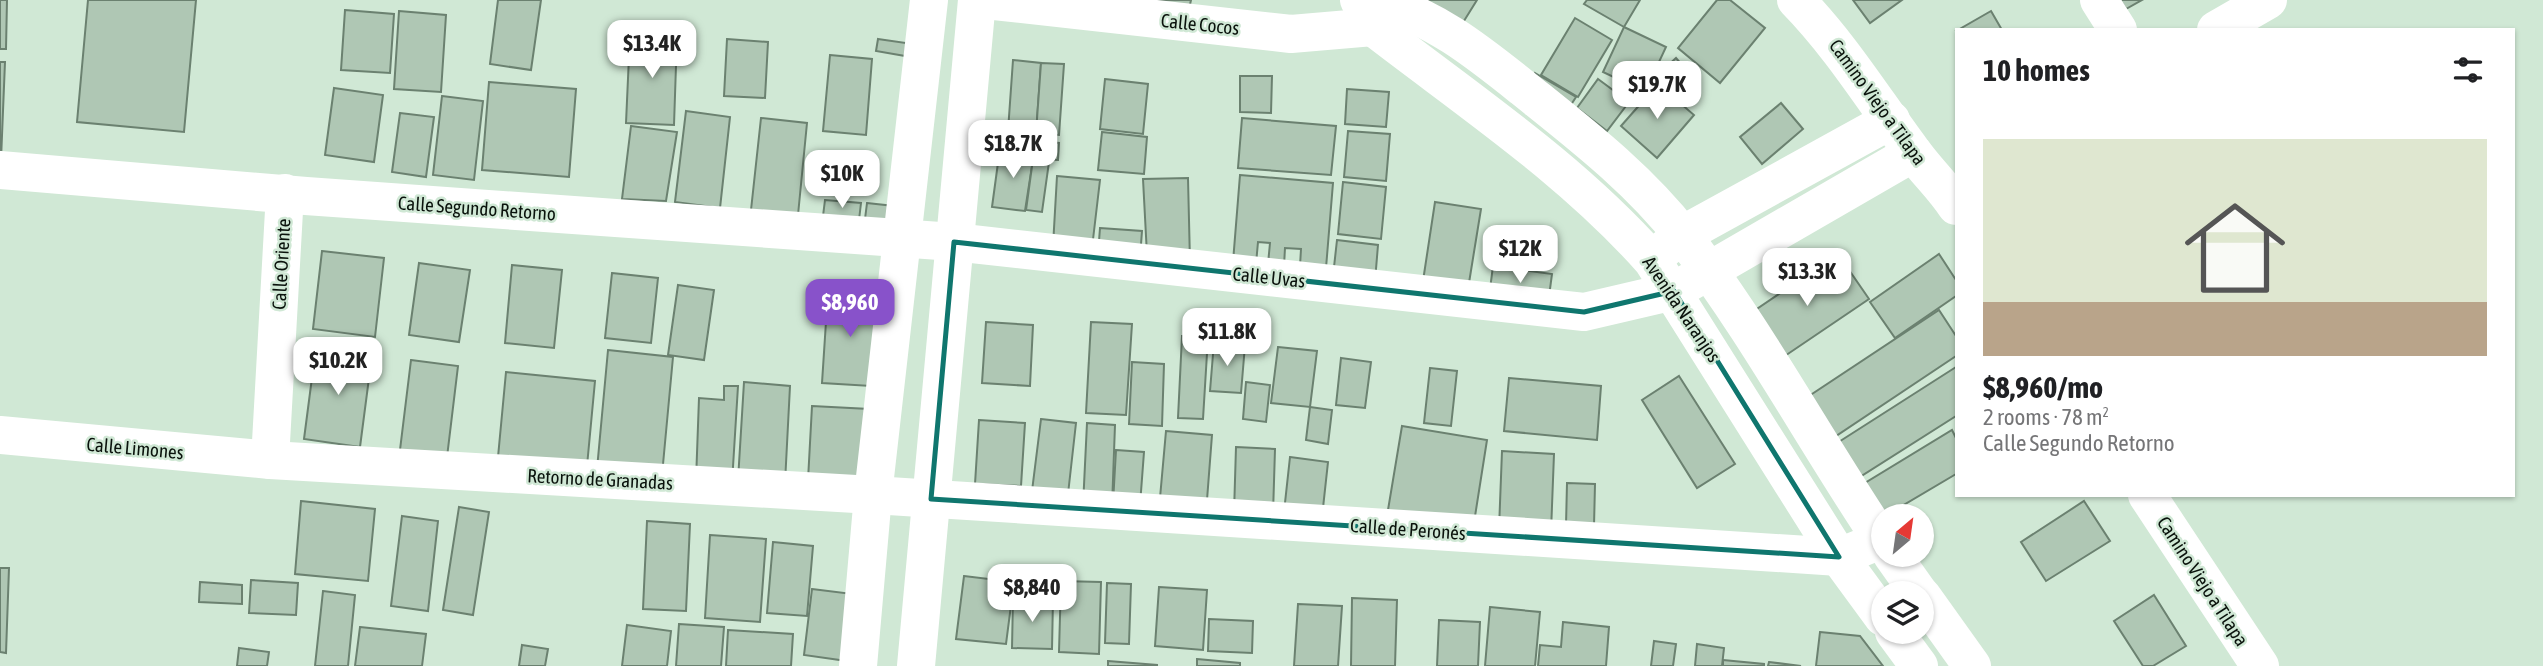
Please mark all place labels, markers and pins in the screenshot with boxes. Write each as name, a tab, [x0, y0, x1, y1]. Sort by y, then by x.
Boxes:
pin: $13.4K	[595, 20, 709, 80]
pin: $19.7K	[1600, 61, 1714, 121]
pin: $18.7K	[956, 120, 1070, 180]
pin: $10K	[801, 150, 883, 210]
pin: $12K	[1479, 226, 1561, 285]
pin: $13.3K	[1750, 248, 1864, 308]
pin: $8,960	[793, 280, 907, 339]
pin: $11.8K	[1170, 308, 1284, 368]
pin: $10.2K	[281, 338, 395, 397]
pin: $8,840	[975, 564, 1089, 624]

